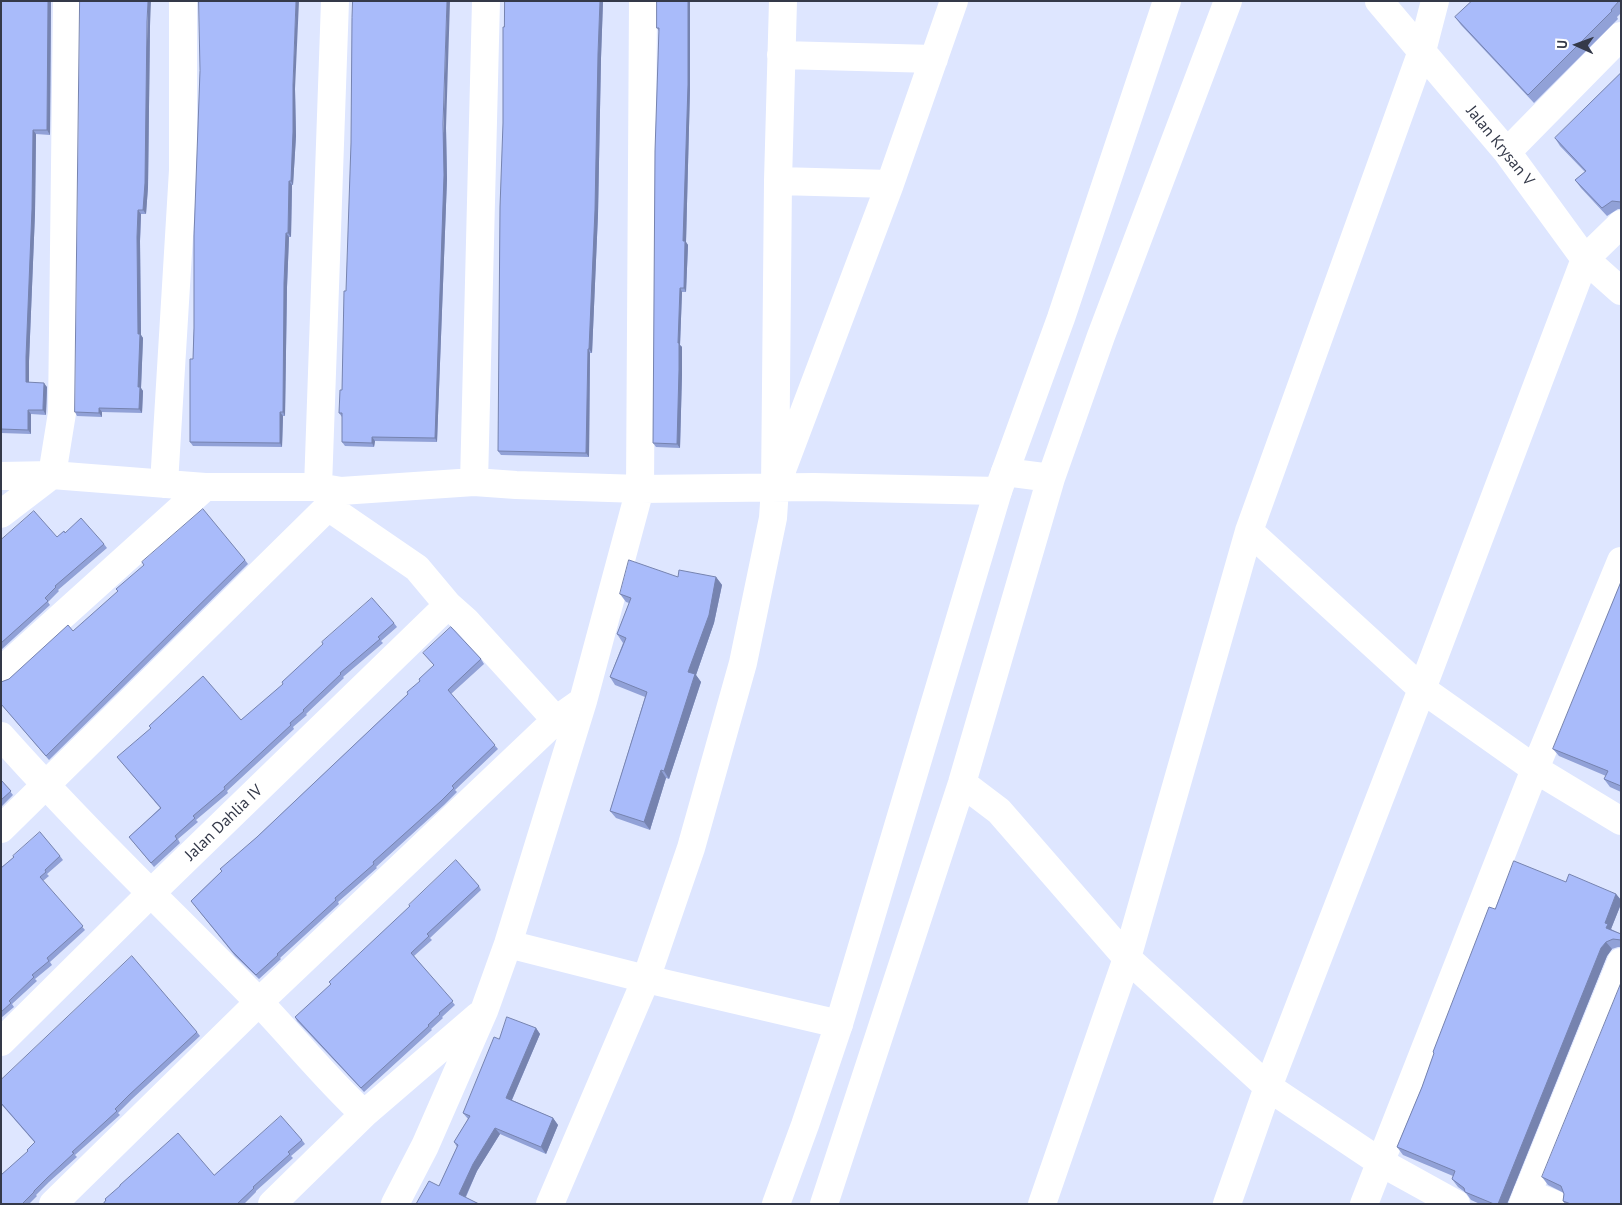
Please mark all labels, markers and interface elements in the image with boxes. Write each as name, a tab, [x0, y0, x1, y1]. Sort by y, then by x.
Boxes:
north arrow	[1552, 20, 1602, 70]
text: U	[1553, 40, 1571, 49]
street label: Jalan Krysan V	[1462, 102, 1538, 190]
street label: Jalan Dahlia IV	[181, 781, 267, 865]

